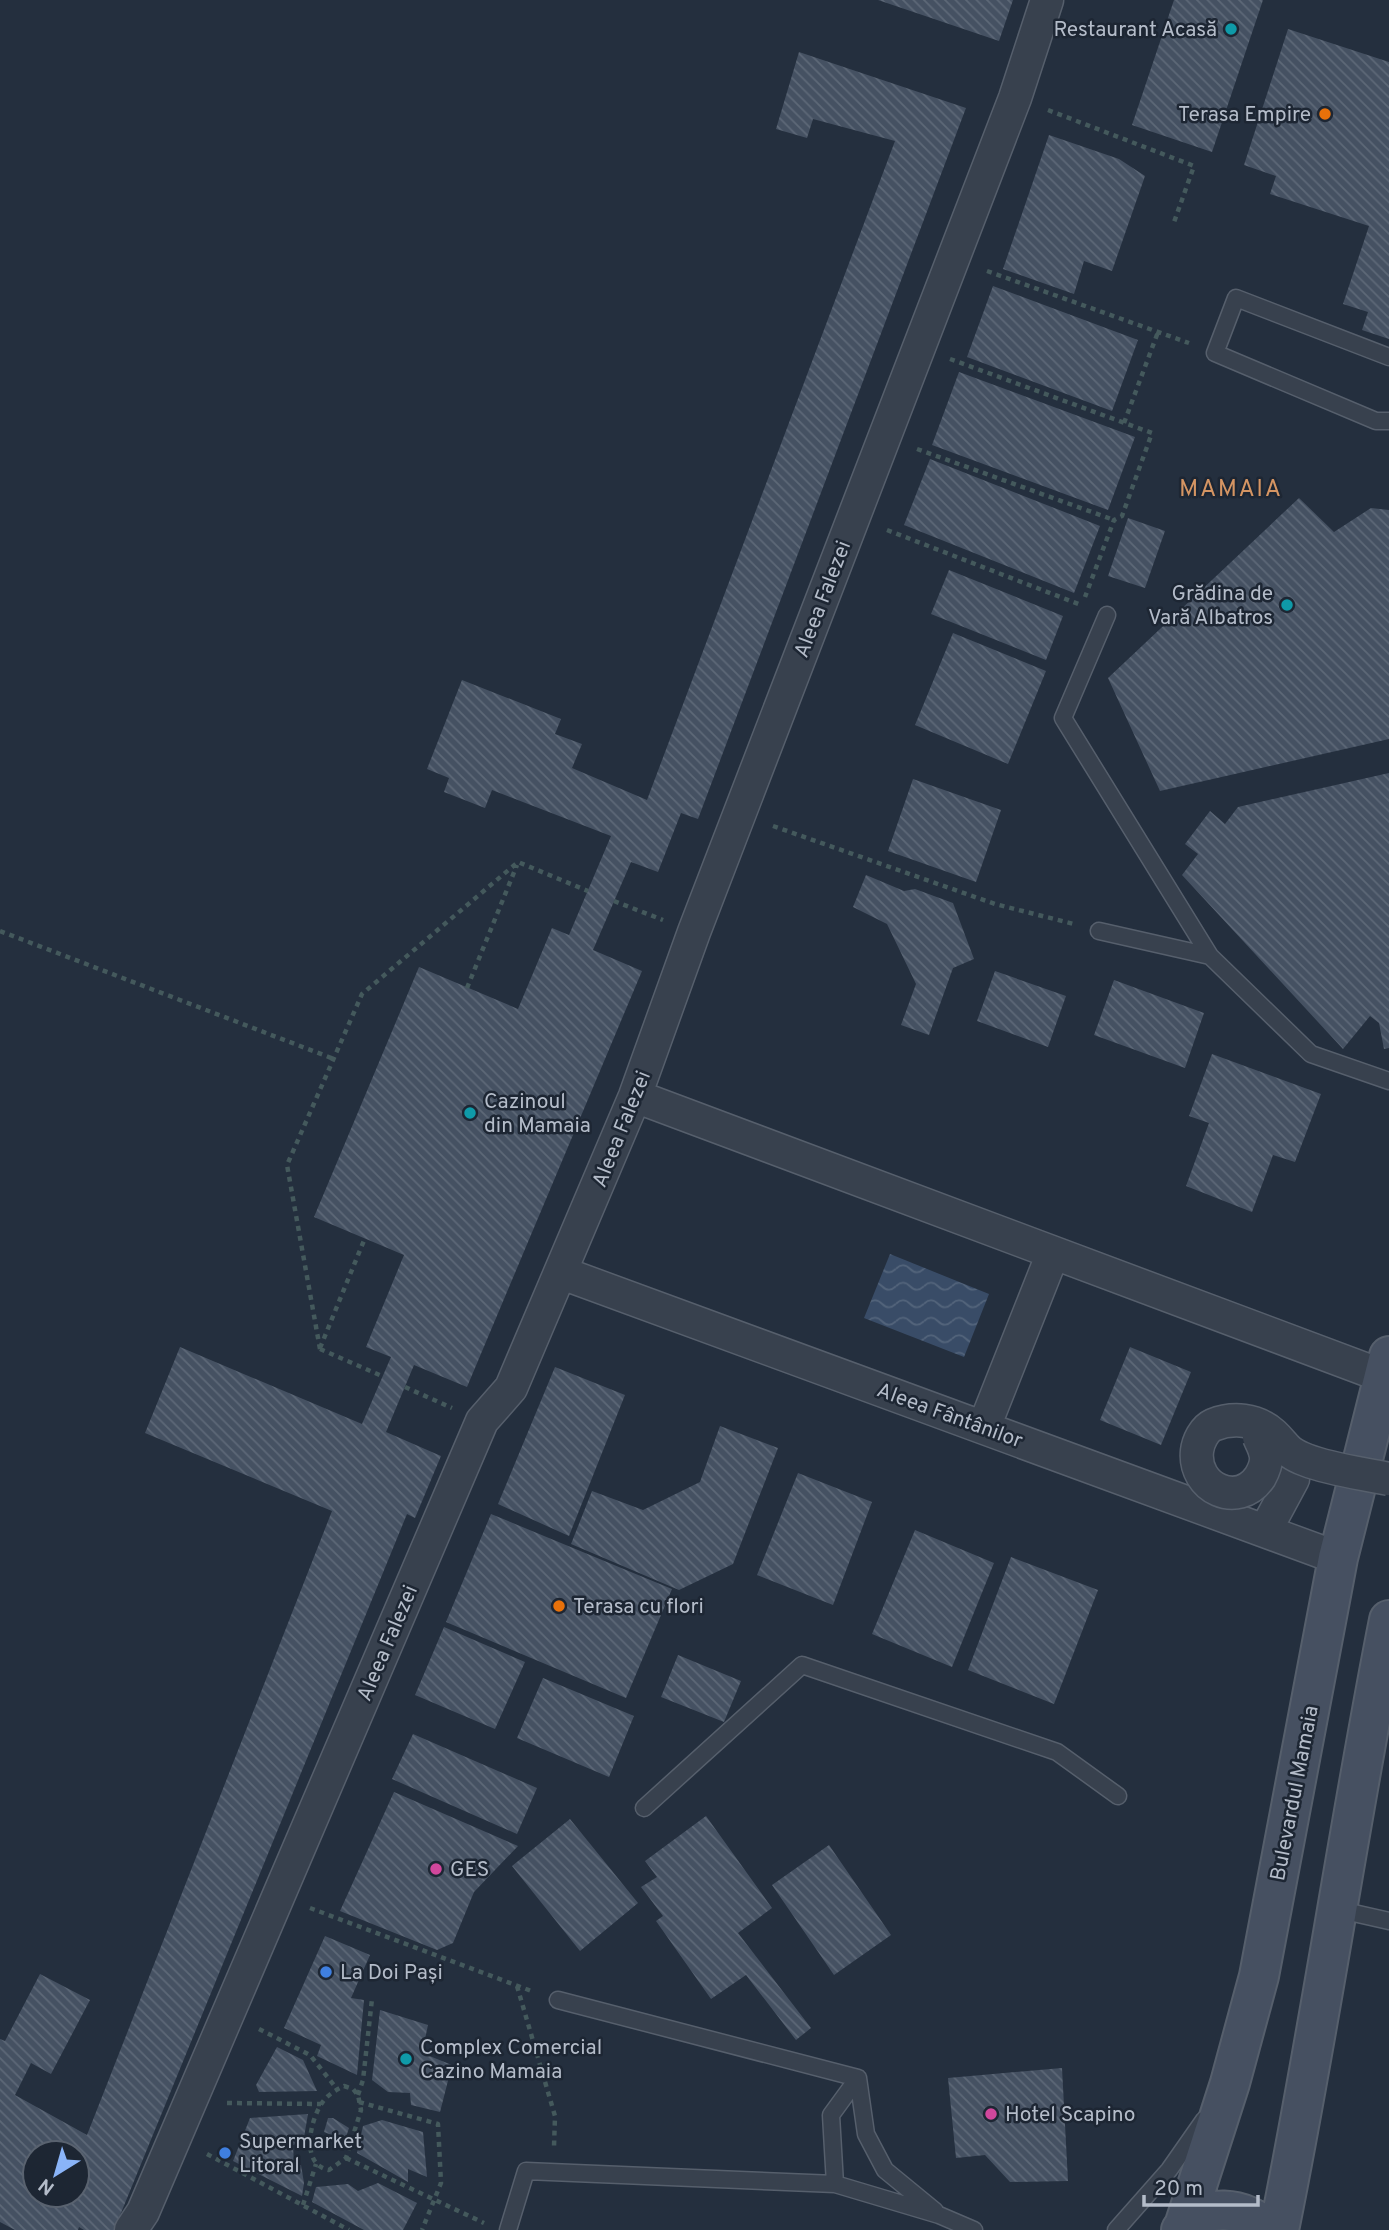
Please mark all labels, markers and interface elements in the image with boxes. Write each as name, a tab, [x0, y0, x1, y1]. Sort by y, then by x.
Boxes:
place label: Restaurant Acasă	[1053, 17, 1217, 44]
marker: Restaurant Acasă	[1223, 21, 1239, 37]
place label: Terasa Empire	[1178, 102, 1311, 129]
marker: Terasa Empire	[1317, 106, 1333, 122]
district label: MAMAIA	[1179, 475, 1283, 505]
street label: Aleea Falezei	[789, 537, 858, 662]
place label: Grădina de Vară Albatros	[1148, 581, 1273, 632]
marker: Grădina de Vară Albatros	[1279, 597, 1295, 613]
street label: Aleea Falezei	[587, 1067, 658, 1192]
place label: Cazinoul din Mamaia	[484, 1089, 591, 1140]
marker: Cazinoul din Mamaia	[462, 1105, 478, 1121]
street label: Aleea Fântânilor	[873, 1378, 1026, 1455]
street label: Aleea Falezei	[352, 1582, 425, 1706]
place label: Terasa cu flori	[573, 1594, 704, 1621]
marker: Terasa cu flori	[551, 1598, 567, 1614]
street label: Bulevardul Mamaia	[1265, 1703, 1326, 1883]
place label: GES	[450, 1857, 489, 1884]
marker: GES	[428, 1861, 444, 1877]
place label: La Doi Pași	[340, 1960, 443, 1987]
marker: La Doi Pași	[318, 1964, 334, 1980]
place label: Complex Comercial Cazino Mamaia	[420, 2035, 602, 2086]
marker: Complex Comercial Cazino Mamaia	[398, 2051, 414, 2067]
place label: Hotel Scapino	[1005, 2102, 1136, 2129]
marker: Hotel Scapino	[983, 2106, 999, 2122]
place label: Supermarket Litoral	[239, 2129, 362, 2180]
north arrow	[21, 2139, 91, 2209]
marker: Supermarket Litoral	[217, 2145, 233, 2161]
scale bar	[1144, 2164, 1258, 2208]
text: N	[34, 2172, 60, 2200]
text: 20 m	[1154, 2176, 1203, 2203]

